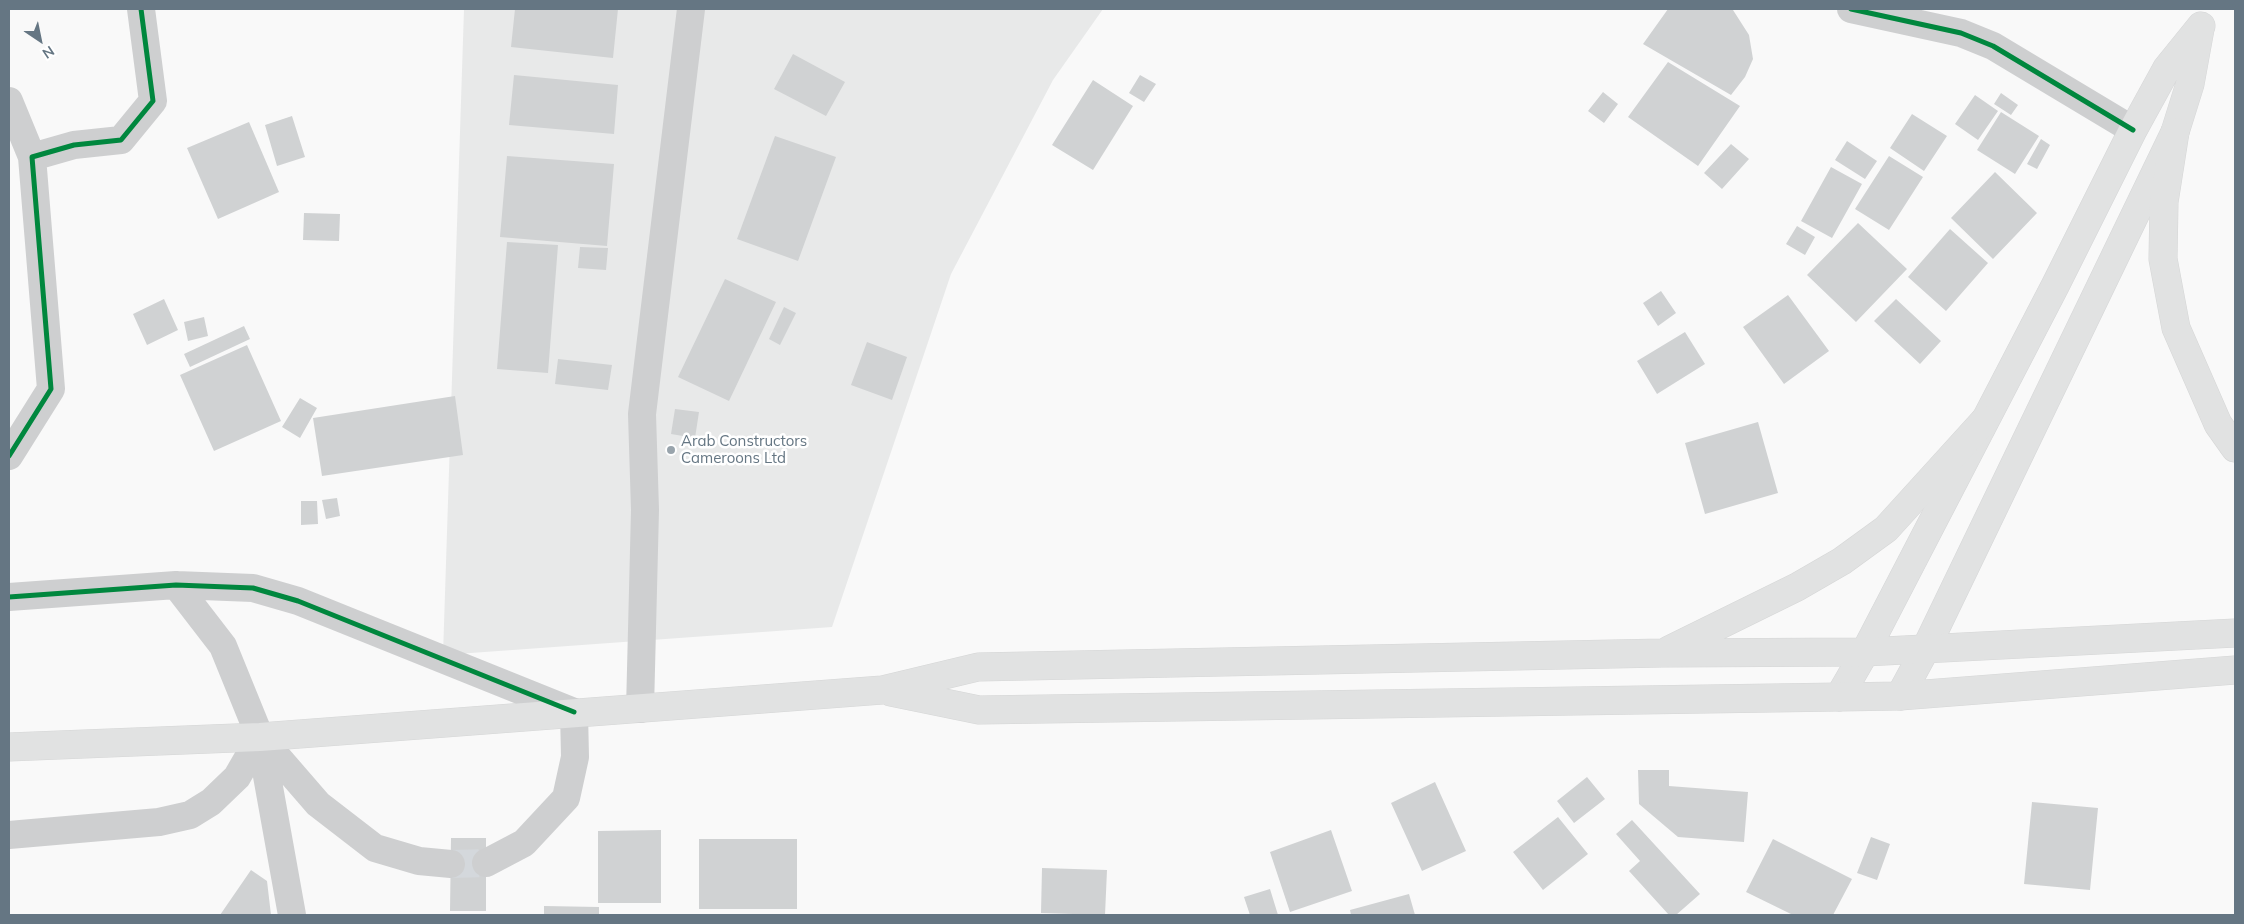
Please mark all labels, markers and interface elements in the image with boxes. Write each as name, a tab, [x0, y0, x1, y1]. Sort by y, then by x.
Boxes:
north arrow	[15, 15, 65, 65]
text: N	[39, 42, 58, 63]
place label: Arab Constructors Cameroons Ltd	[681, 432, 807, 467]
marker: Arab Constructors Cameroons Ltd	[665, 444, 677, 456]

